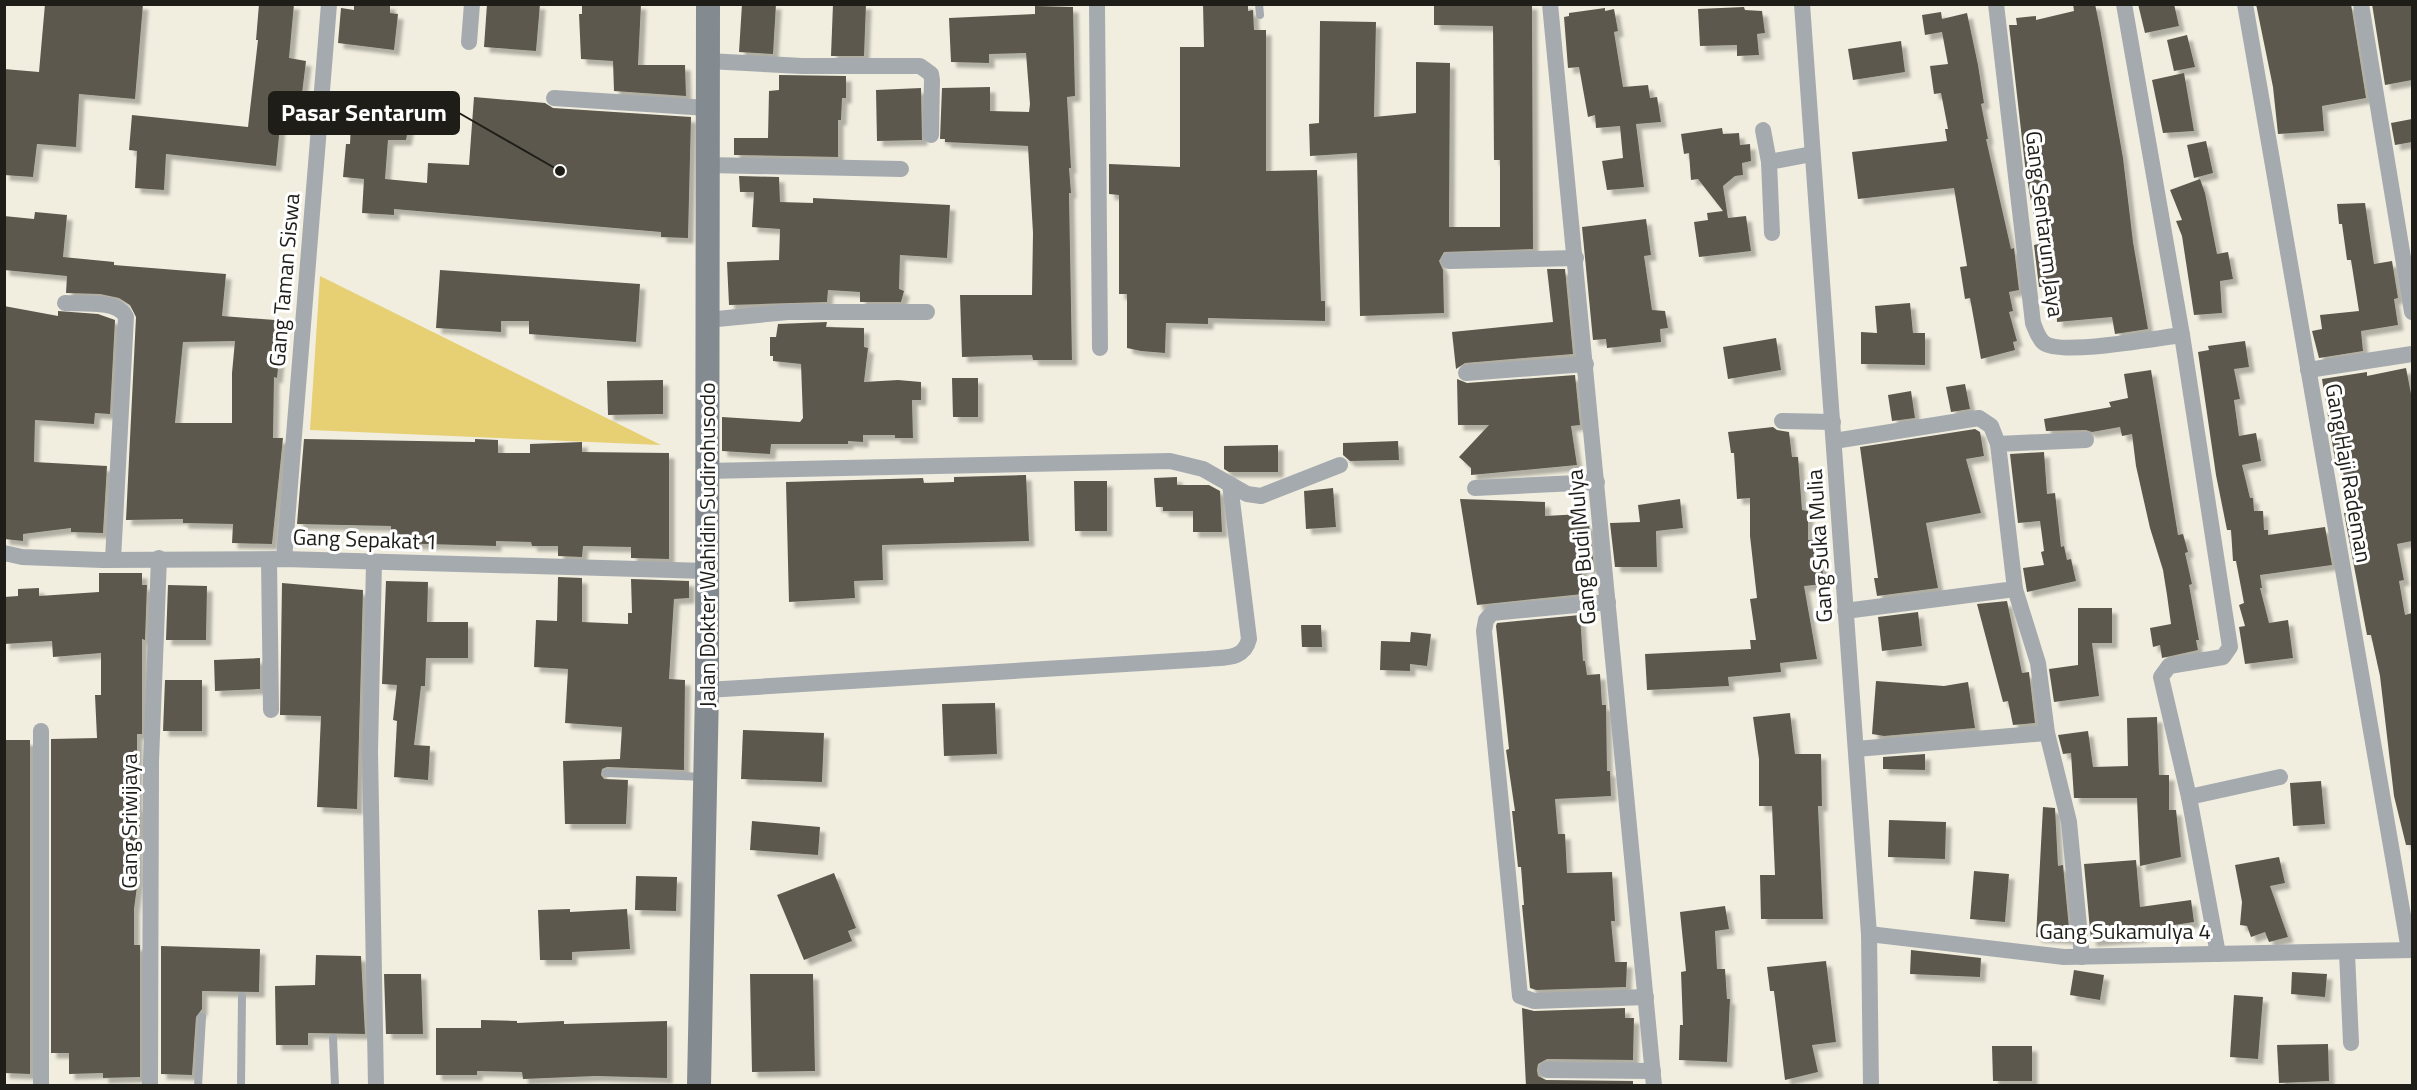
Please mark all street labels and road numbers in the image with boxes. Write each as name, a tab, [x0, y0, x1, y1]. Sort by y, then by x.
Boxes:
street label: Gang Sentarum Jaya	[2017, 129, 2073, 319]
street label: Gang Taman Siswa	[259, 192, 309, 368]
street label: Gang Haji Rademan	[2317, 381, 2381, 565]
street label: Jalan Dokter Wahidin Sudirohusodo	[690, 382, 724, 708]
street label: Gang Budi Mulya	[1557, 468, 1605, 626]
street label: Gang Suka Mulia	[1797, 468, 1841, 624]
street label: Gang Sepakat 1	[292, 519, 438, 559]
street label: Gang Sriwijaya	[112, 753, 146, 889]
street label: Gang Sukamulya 4	[2039, 914, 2211, 948]

